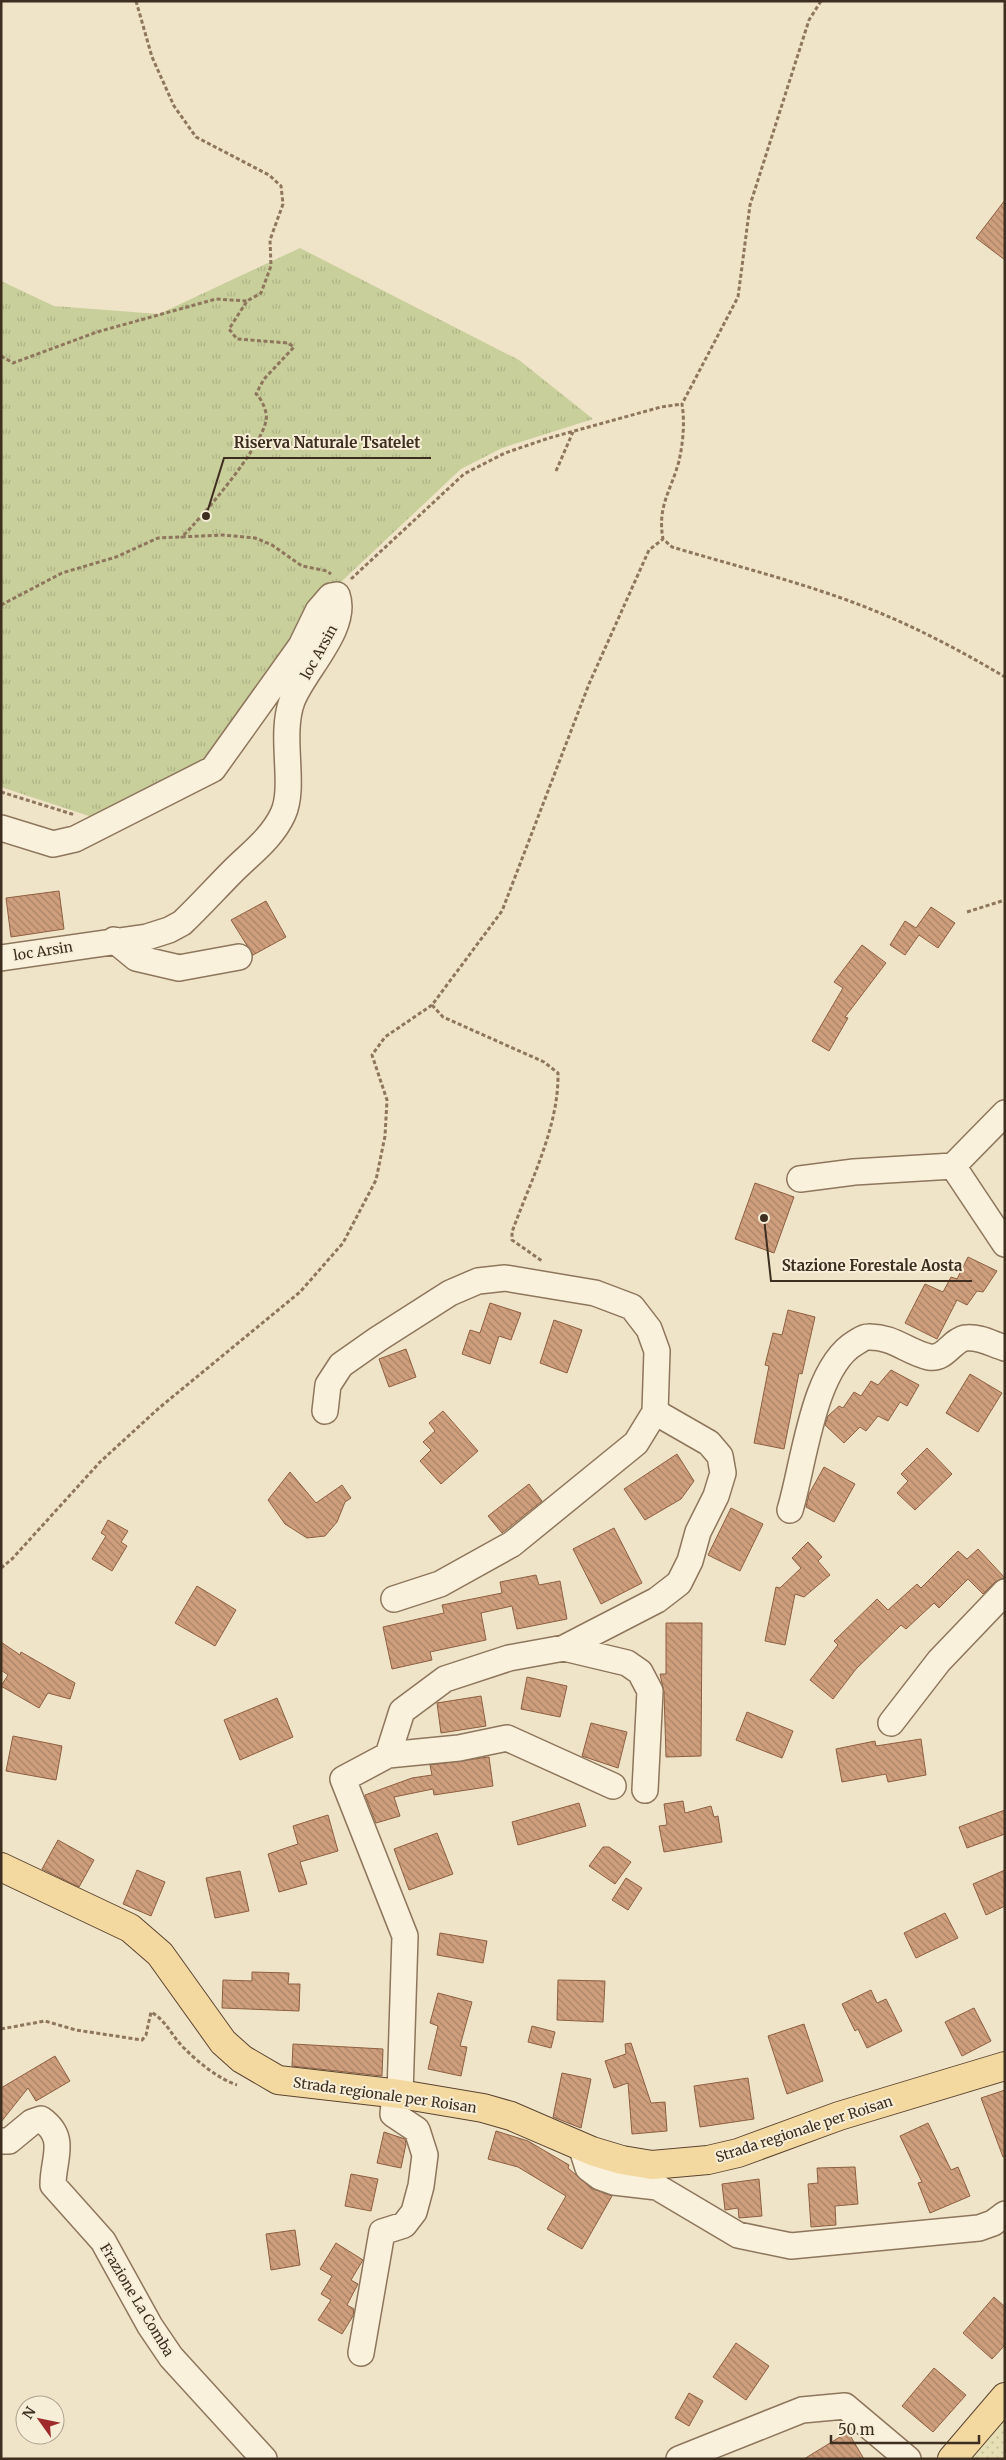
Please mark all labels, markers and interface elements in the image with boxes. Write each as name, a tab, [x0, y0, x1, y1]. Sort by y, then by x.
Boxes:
callout: Riserva Naturale Tsatelet	[224, 428, 431, 458]
text: Riserva Naturale Tsatelet	[234, 433, 420, 452]
street label: loc Arsin	[297, 621, 341, 683]
street label: loc Arsin	[12, 937, 74, 965]
callout: Stazione Forestale Aosta	[771, 1251, 972, 1281]
text: Stazione Forestale Aosta	[782, 1256, 963, 1275]
street label: Strada regionale per Roisan	[292, 2073, 478, 2117]
street label: Strada regionale per Roisan	[713, 2092, 895, 2166]
street label: Frazione La Comba	[96, 2240, 178, 2360]
north arrow	[15, 2395, 65, 2445]
text: N	[19, 2403, 40, 2422]
scale bar	[831, 2412, 978, 2444]
text: 50 m	[838, 2420, 875, 2439]

